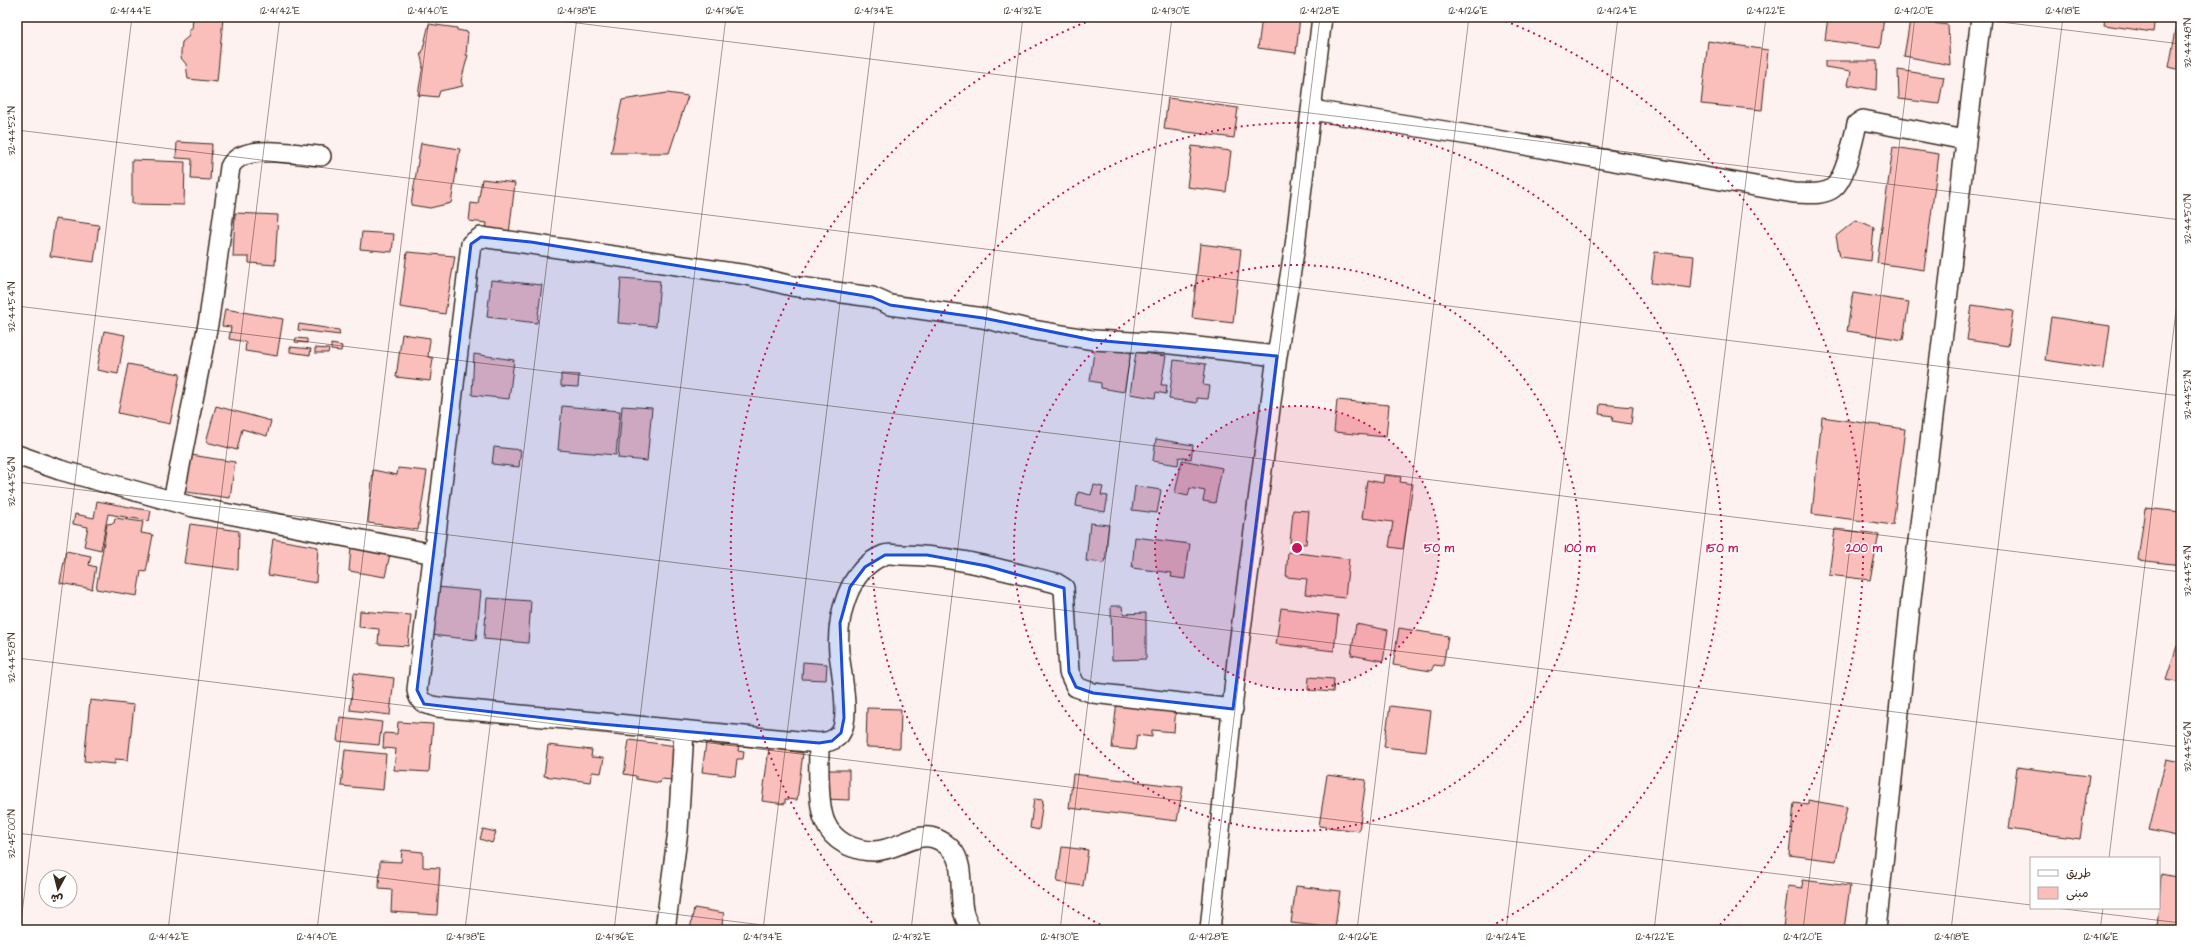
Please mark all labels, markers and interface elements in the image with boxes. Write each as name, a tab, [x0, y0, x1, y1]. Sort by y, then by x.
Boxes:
text: 12°41'44"E	[111, 4, 151, 18]
text: 12°41'42"E	[260, 4, 300, 18]
text: 12°41'40"E	[408, 4, 448, 18]
text: 12°41'38"E	[558, 4, 596, 18]
text: 12°41'36"E	[706, 4, 744, 18]
text: 12°41'34"E	[854, 4, 894, 18]
text: 12°41'32"E	[1004, 4, 1042, 18]
text: 12°41'30"E	[1152, 4, 1190, 18]
text: 12°41'28"E	[1300, 4, 1340, 18]
text: 12°41'26"E	[1448, 4, 1488, 18]
text: 12°41'24"E	[1597, 4, 1637, 18]
text: 12°41'22"E	[1747, 4, 1785, 18]
text: 12°41'20"E	[1894, 4, 1934, 18]
text: 12°41'18"E	[2046, 4, 2081, 18]
text: 32°44'48"N	[2181, 18, 2195, 68]
text: 32°44'52"N	[5, 106, 19, 156]
text: 32°44'50"N	[2181, 194, 2195, 244]
text: 32°44'54"N	[5, 282, 19, 332]
text: 32°44'52"N	[2181, 370, 2195, 420]
text: 32°44'56"N	[5, 457, 19, 507]
text: 50 m	[1424, 540, 1455, 557]
text: 100 m	[1565, 540, 1596, 557]
text: 150 m	[1706, 540, 1739, 557]
text: 200 m	[1845, 540, 1883, 557]
centre of rings	[1290, 541, 1304, 555]
text: 32°44'54"N	[2181, 546, 2195, 596]
text: 32°44'58"N	[5, 633, 19, 683]
text: 32°44'56"N	[2181, 722, 2195, 772]
text: 32°45'00"N	[5, 809, 19, 859]
legend	[2030, 857, 2160, 909]
text: طريق	[2066, 865, 2091, 882]
north arrow	[38, 869, 78, 909]
text: مبنى	[2066, 885, 2089, 902]
text: ش	[50, 890, 64, 907]
text: 12°41'42"E	[149, 930, 189, 944]
text: 12°41'40"E	[297, 930, 337, 944]
text: 12°41'38"E	[447, 930, 485, 944]
text: 12°41'36"E	[596, 930, 634, 944]
text: 12°41'34"E	[743, 930, 783, 944]
text: 12°41'32"E	[893, 930, 931, 944]
text: 12°41'30"E	[1041, 930, 1079, 944]
text: 12°41'28"E	[1189, 930, 1229, 944]
text: 12°41'26"E	[1338, 930, 1378, 944]
text: 12°41'24"E	[1486, 930, 1526, 944]
text: 12°41'22"E	[1636, 930, 1674, 944]
text: 12°41'20"E	[1783, 930, 1823, 944]
text: 12°41'18"E	[1935, 930, 1970, 944]
text: 12°41'16"E	[2084, 930, 2118, 944]

